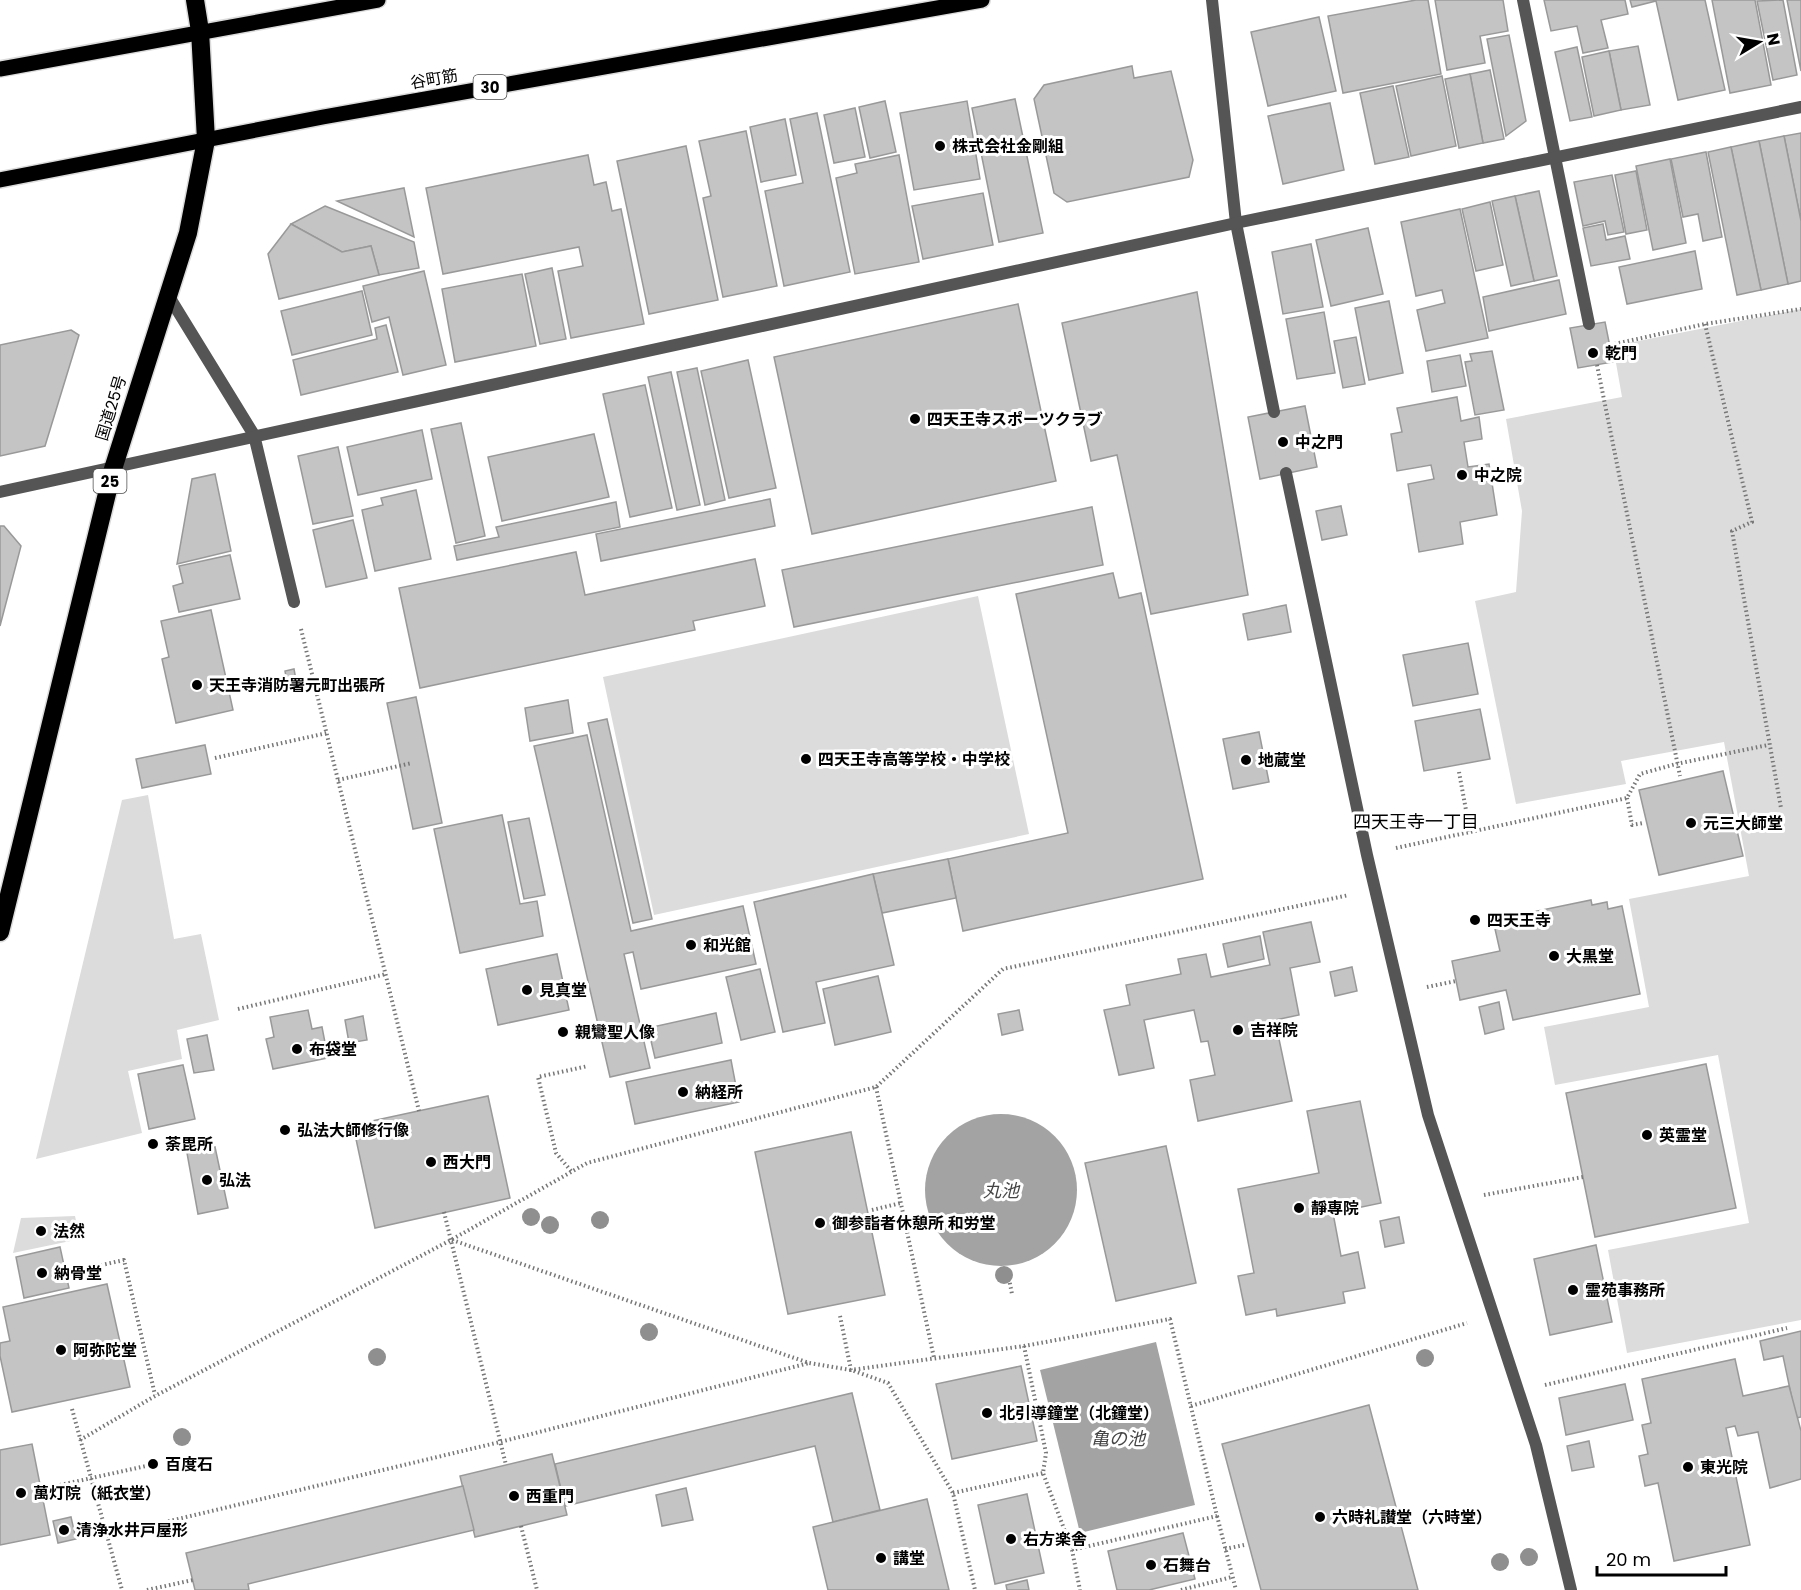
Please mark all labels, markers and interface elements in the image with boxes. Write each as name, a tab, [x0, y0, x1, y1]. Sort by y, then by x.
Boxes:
north arrow	[1729, 12, 1789, 72]
text: N	[1761, 31, 1786, 47]
street label: 谷町筋	[408, 64, 460, 94]
road number: 30	[474, 75, 506, 99]
place label: 株式会社金剛組	[952, 135, 1064, 158]
marker: 株式会社金剛組	[933, 139, 947, 153]
place label: 乾門	[1605, 342, 1637, 365]
marker: 乾門	[1586, 346, 1600, 360]
street label: 国道25号	[90, 372, 132, 444]
place label: 四天王寺スポーツクラブ	[927, 408, 1103, 431]
marker: 四天王寺スポーツクラブ	[908, 412, 922, 426]
place label: 中之門	[1295, 431, 1343, 454]
marker: 中之門	[1276, 435, 1290, 449]
place label: 中之院	[1474, 464, 1522, 487]
marker: 中之院	[1455, 468, 1469, 482]
road number: 25	[94, 469, 126, 493]
place label: 天王寺消防署元町出張所	[209, 674, 385, 697]
marker: 天王寺消防署元町出張所	[190, 678, 204, 692]
place label: 四天王寺高等学校・中学校	[818, 748, 1010, 771]
place label: 地蔵堂	[1258, 749, 1306, 772]
marker: 四天王寺高等学校・中学校	[799, 752, 813, 766]
marker: 地蔵堂	[1239, 753, 1253, 767]
district label: 四天王寺一丁目	[1353, 809, 1479, 834]
place label: 元三大師堂	[1703, 812, 1783, 835]
marker: 元三大師堂	[1684, 816, 1698, 830]
place label: 四天王寺	[1487, 909, 1551, 932]
marker: 四天王寺	[1468, 913, 1482, 927]
place label: 和光館	[703, 934, 751, 957]
marker: 和光館	[684, 938, 698, 952]
place label: 大黒堂	[1566, 945, 1614, 968]
marker: 大黒堂	[1547, 949, 1561, 963]
place label: 見真堂	[539, 979, 587, 1002]
marker: 見真堂	[520, 983, 534, 997]
place label: 吉祥院	[1250, 1019, 1298, 1042]
place label: 親鸞聖人像	[575, 1021, 655, 1044]
marker: 吉祥院	[1231, 1023, 1245, 1037]
marker: 親鸞聖人像	[556, 1025, 570, 1039]
place label: 布袋堂	[309, 1038, 357, 1061]
marker: 布袋堂	[290, 1042, 304, 1056]
place label: 納経所	[695, 1081, 743, 1104]
marker: 納経所	[676, 1085, 690, 1099]
place label: 弘法大師修行像	[297, 1119, 409, 1142]
marker: 弘法大師修行像	[278, 1123, 292, 1137]
place label: 英霊堂	[1659, 1124, 1707, 1147]
marker: 英霊堂	[1640, 1128, 1654, 1142]
place label: 荼毘所	[165, 1133, 213, 1156]
marker: 荼毘所	[146, 1137, 160, 1151]
place label: 西大門	[443, 1151, 491, 1174]
marker: 西大門	[424, 1155, 438, 1169]
place label: 弘法	[219, 1169, 251, 1192]
marker: 弘法	[200, 1173, 214, 1187]
water label: 丸池	[983, 1178, 1021, 1203]
place label: 靜専院	[1311, 1197, 1359, 1220]
marker: 靜専院	[1292, 1201, 1306, 1215]
place label: 御参詣者休憩所 和労堂	[832, 1212, 995, 1235]
marker: 御参詣者休憩所 和労堂	[813, 1216, 827, 1230]
place label: 法然	[53, 1220, 85, 1243]
marker: 法然	[34, 1224, 48, 1238]
place label: 納骨堂	[54, 1262, 102, 1285]
marker: 納骨堂	[35, 1266, 49, 1280]
place label: 霊苑事務所	[1585, 1279, 1665, 1302]
marker: 霊苑事務所	[1566, 1283, 1580, 1297]
place label: 阿弥陀堂	[73, 1339, 137, 1362]
marker: 阿弥陀堂	[54, 1343, 68, 1357]
place label: 北引導鐘堂（北鐘堂）	[999, 1402, 1159, 1425]
marker: 北引導鐘堂（北鐘堂）	[980, 1406, 994, 1420]
water label: 亀の池	[1091, 1426, 1147, 1451]
place label: 百度石	[165, 1453, 213, 1476]
place label: 東光院	[1700, 1456, 1748, 1479]
marker: 百度石	[146, 1457, 160, 1471]
marker: 東光院	[1681, 1460, 1695, 1474]
place label: 萬灯院（紙衣堂）	[33, 1482, 161, 1505]
place label: 西重門	[526, 1485, 574, 1508]
marker: 萬灯院（紙衣堂）	[14, 1486, 28, 1500]
marker: 西重門	[507, 1489, 521, 1503]
place label: 六時礼讃堂（六時堂）	[1332, 1506, 1492, 1529]
marker: 六時礼讃堂（六時堂）	[1313, 1510, 1327, 1524]
place label: 清浄水井戸屋形	[76, 1519, 188, 1542]
marker: 清浄水井戸屋形	[57, 1523, 71, 1537]
place label: 右方楽舎	[1023, 1528, 1087, 1551]
marker: 右方楽舎	[1004, 1532, 1018, 1546]
scale bar	[1597, 1539, 1726, 1577]
place label: 講堂	[893, 1547, 925, 1570]
text: 20 m	[1606, 1547, 1651, 1572]
marker: 講堂	[874, 1551, 888, 1565]
place label: 石舞台	[1163, 1554, 1211, 1577]
marker: 石舞台	[1144, 1558, 1158, 1572]

